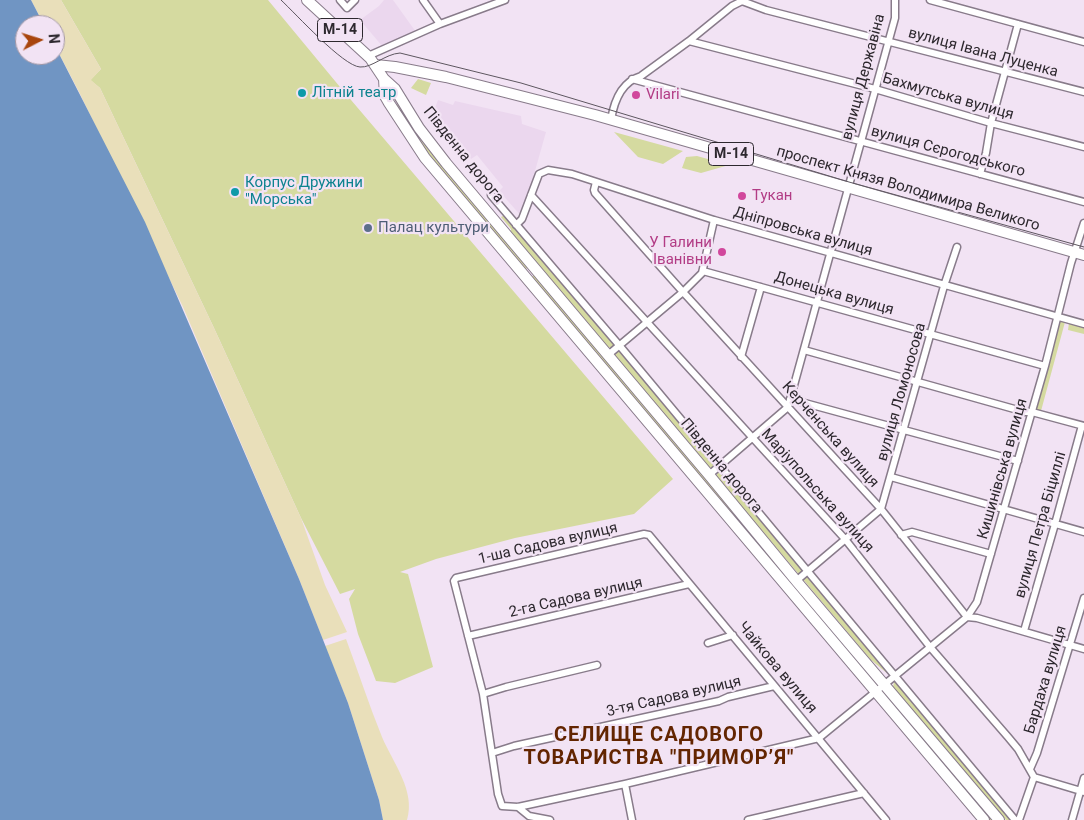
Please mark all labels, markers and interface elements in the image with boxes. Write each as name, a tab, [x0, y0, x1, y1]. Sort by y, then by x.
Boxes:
street label: вулиця Державіна	[839, 12, 889, 142]
north arrow	[15, 15, 65, 65]
road number: М-14	[318, 18, 362, 42]
street label: вулиця Івана Луценка	[906, 24, 1060, 82]
text: N	[46, 33, 62, 44]
street label: Бахмутська вулиця	[880, 70, 1016, 124]
place label: Літній театр	[312, 84, 396, 102]
place label: Vilari	[646, 86, 680, 104]
marker: Літній театр	[296, 87, 308, 99]
marker: Vilari	[630, 89, 642, 101]
street label: Південна дорога	[419, 103, 507, 207]
street label: вулиця Сєрогодського	[869, 123, 1027, 181]
road number: М-14	[708, 142, 754, 166]
street label: проспект Князя Володимира Великого	[774, 143, 1042, 235]
place label: Корпус Дружини "Морська"	[245, 174, 363, 209]
marker: Корпус Дружини "Морська"	[229, 186, 241, 198]
place label: Тукан	[752, 187, 792, 205]
marker: Тукан	[736, 190, 748, 202]
street label: Дніпровська вулиця	[731, 204, 875, 260]
place label: Палац культури	[378, 219, 489, 237]
marker: Палац культури	[362, 222, 374, 234]
place label: У Галини Іванівни	[649, 234, 712, 269]
marker: У Галини Іванівни	[716, 246, 728, 258]
street label: Донецька вулиця	[772, 268, 896, 320]
street label: вулиця Ломоносова	[874, 321, 930, 463]
street label: Керченська вулиця	[778, 378, 882, 492]
street label: Кишинівська вулиця	[974, 397, 1032, 541]
street label: Південна дорога	[676, 415, 766, 517]
street label: Маріупольська вулиця	[757, 425, 877, 557]
street label: вулиця Петра Біциллі	[1011, 450, 1071, 600]
street label: 1-ша Садова вулиця	[477, 519, 619, 569]
street label: 2-га Садова вулиця	[507, 574, 645, 622]
street label: Чайкова вулиця	[734, 619, 820, 717]
street label: Бардаха вулиця	[1021, 624, 1071, 736]
street label: 3-тя Садова вулиця	[605, 673, 743, 721]
district label: СЕЛИЩЕ САДОВОГО ТОВАРИСТВА "ПРИМОР’Я"	[521, 724, 797, 771]

